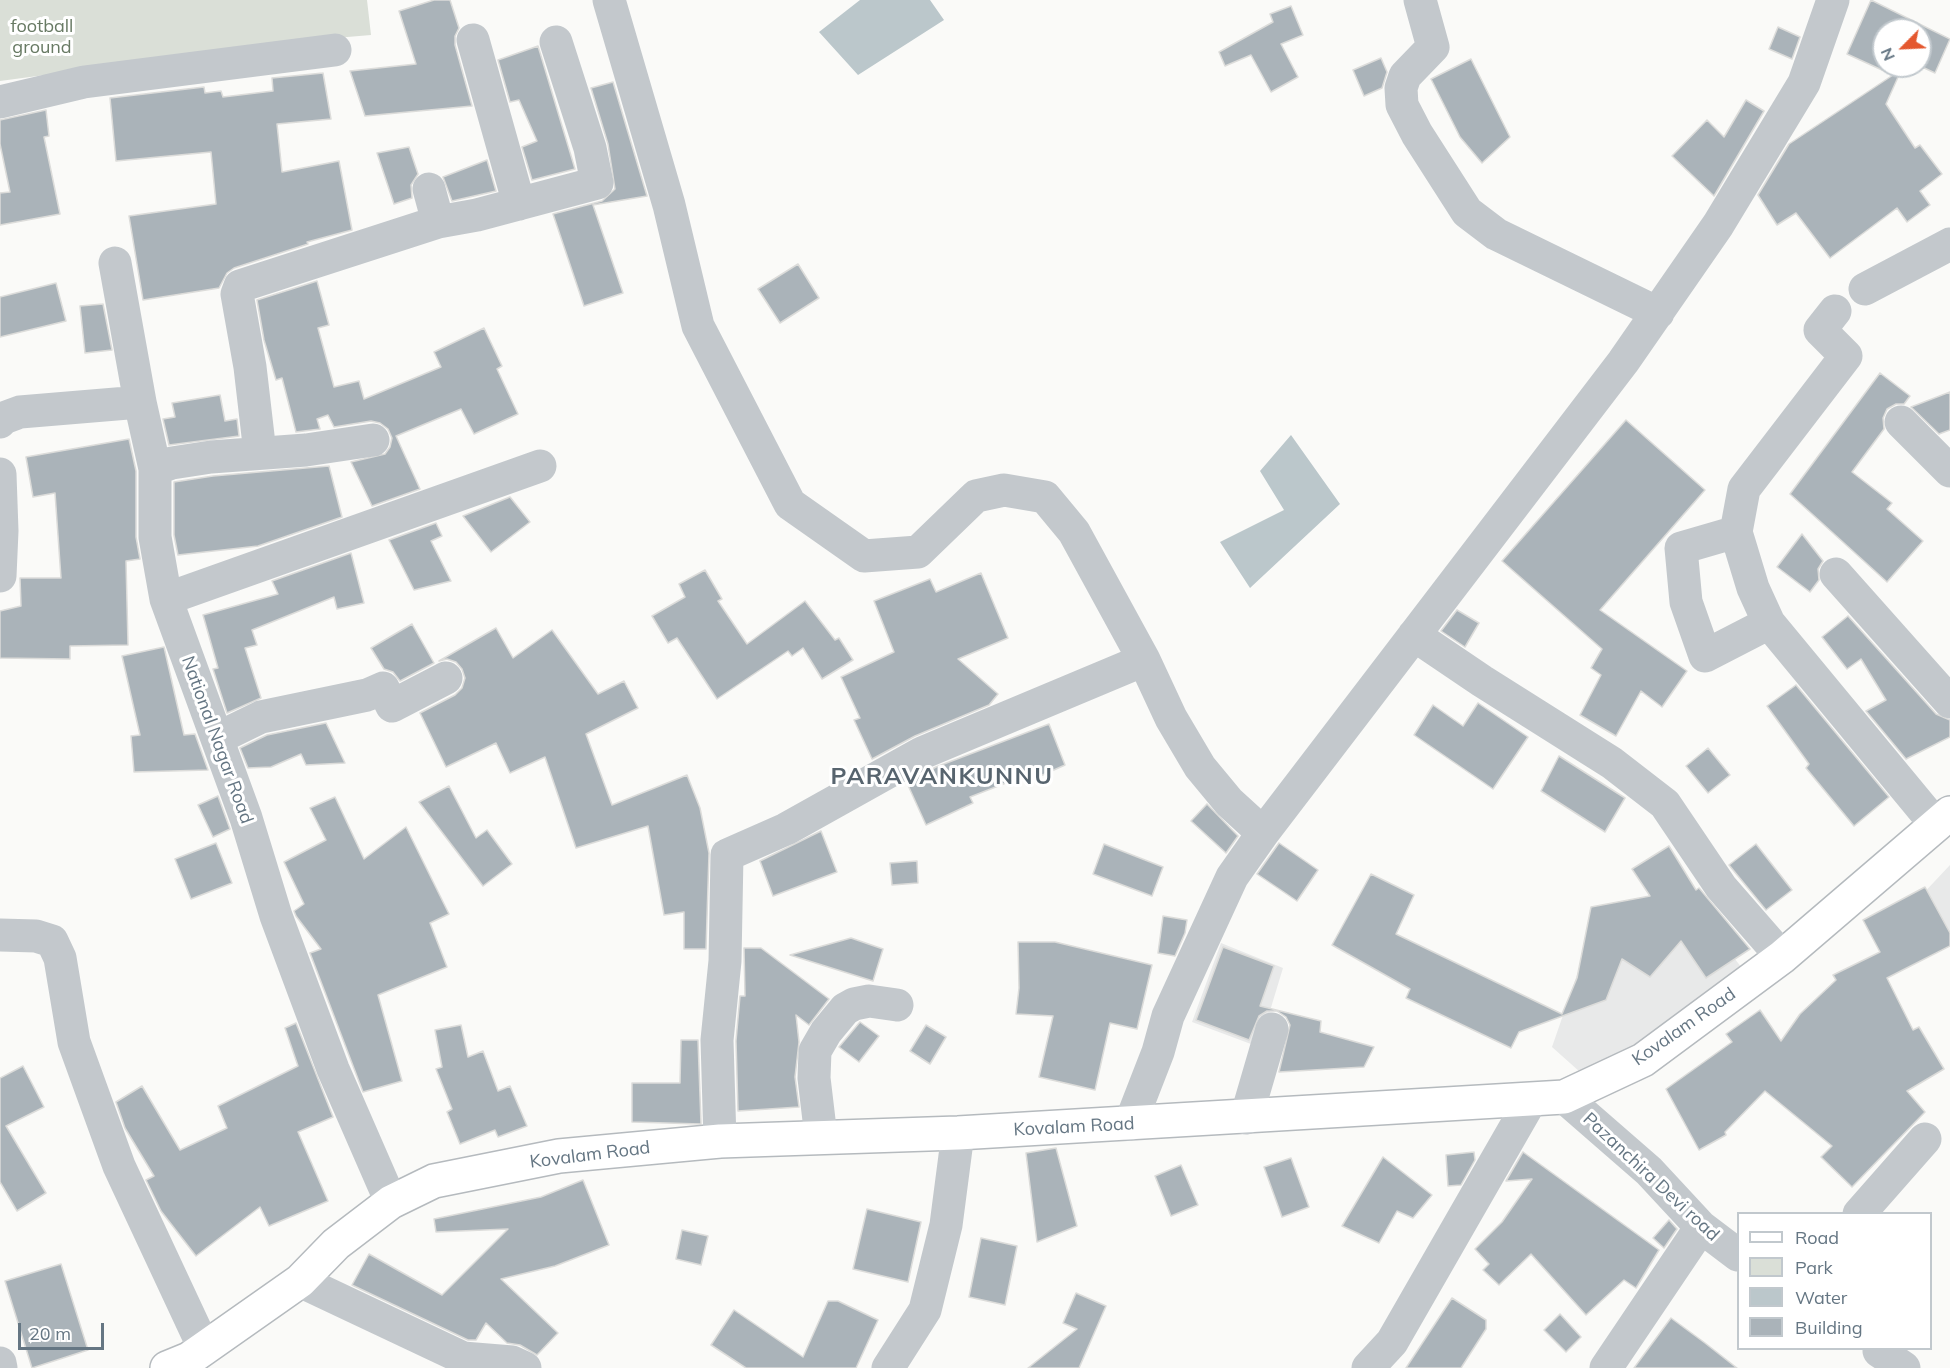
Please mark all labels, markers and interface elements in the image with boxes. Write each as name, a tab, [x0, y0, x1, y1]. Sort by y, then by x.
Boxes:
park label: football ground	[11, 16, 73, 58]
north arrow	[1872, 18, 1932, 78]
text: N	[1876, 45, 1899, 64]
street label: National Nagar Road	[177, 653, 257, 827]
district label: PARAVANKUNNU	[831, 763, 1053, 791]
street label: Kovalam Road	[1628, 983, 1740, 1071]
street label: Pazanchira Devi road	[1578, 1108, 1724, 1246]
street label: Kovalam Road	[1013, 1113, 1135, 1141]
street label: Kovalam Road	[529, 1137, 651, 1173]
legend	[1737, 1212, 1932, 1350]
text: Road	[1795, 1226, 1839, 1249]
text: Park	[1795, 1256, 1833, 1279]
text: Water	[1795, 1286, 1847, 1309]
scale bar	[21, 1311, 106, 1349]
text: Building	[1795, 1316, 1863, 1339]
text: 20 m	[29, 1322, 71, 1345]

